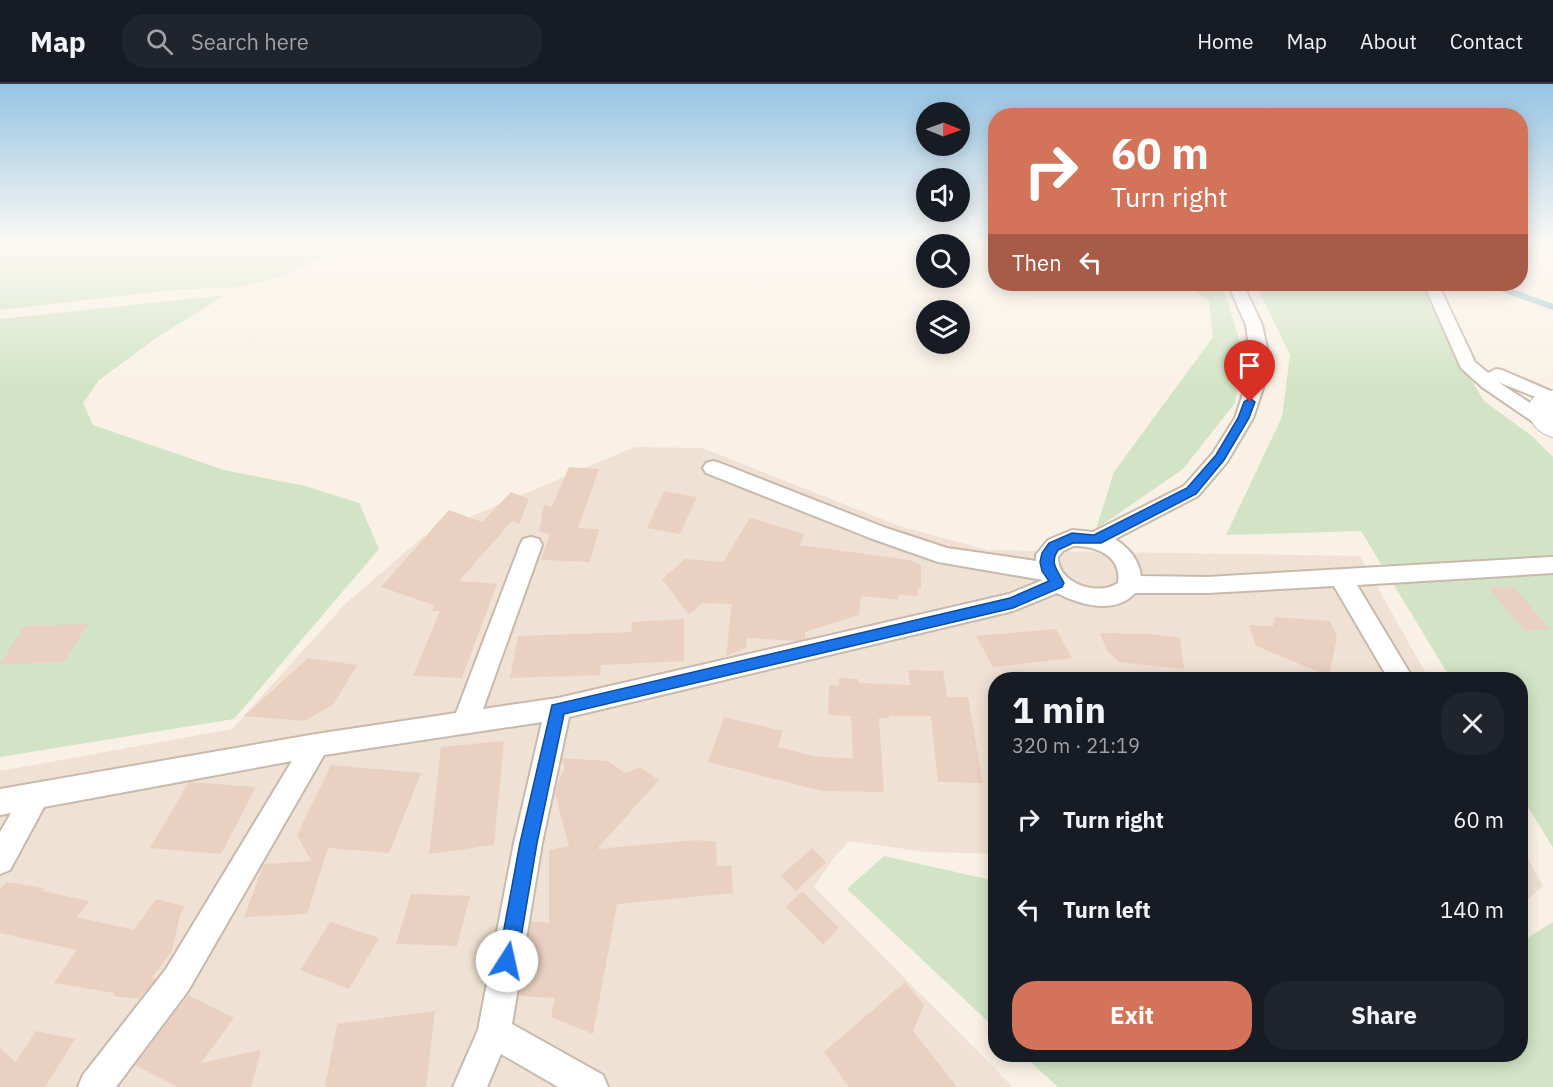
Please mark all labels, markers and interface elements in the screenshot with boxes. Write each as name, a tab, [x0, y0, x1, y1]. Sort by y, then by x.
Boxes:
search box	[122, 14, 542, 68]
text: Map	[30, 23, 86, 60]
icon: search	[143, 25, 176, 58]
text: Search here	[191, 27, 309, 56]
text: Home	[1197, 27, 1254, 55]
text: Map	[1287, 27, 1327, 55]
text: About	[1360, 27, 1417, 55]
text: Contact	[1450, 27, 1523, 55]
north arrow	[916, 102, 970, 156]
map controls	[916, 102, 970, 354]
text: 60 m	[1111, 126, 1209, 181]
icon: right	[1012, 132, 1090, 210]
button: sound	[916, 168, 970, 222]
text: Turn right	[1111, 179, 1228, 214]
button: search	[916, 234, 970, 288]
icon: left	[1074, 246, 1107, 279]
text: Then	[1012, 248, 1062, 277]
button: layers	[916, 300, 970, 354]
pin	[1224, 340, 1275, 402]
icon: arrive	[1233, 349, 1266, 382]
text: 1 min	[1012, 686, 1106, 733]
button: close	[1441, 692, 1504, 755]
text: 320 m · 21:19	[1012, 732, 1140, 759]
icon: right	[1012, 803, 1045, 836]
text: Turn right	[1063, 805, 1164, 834]
text: 60 m	[1453, 805, 1504, 834]
icon: left	[1012, 893, 1045, 926]
text: Turn left	[1063, 895, 1151, 924]
text: 140 m	[1440, 895, 1504, 924]
position arrow	[475, 929, 539, 993]
button: Exit	[1012, 981, 1252, 1050]
button: Share	[1264, 981, 1504, 1050]

